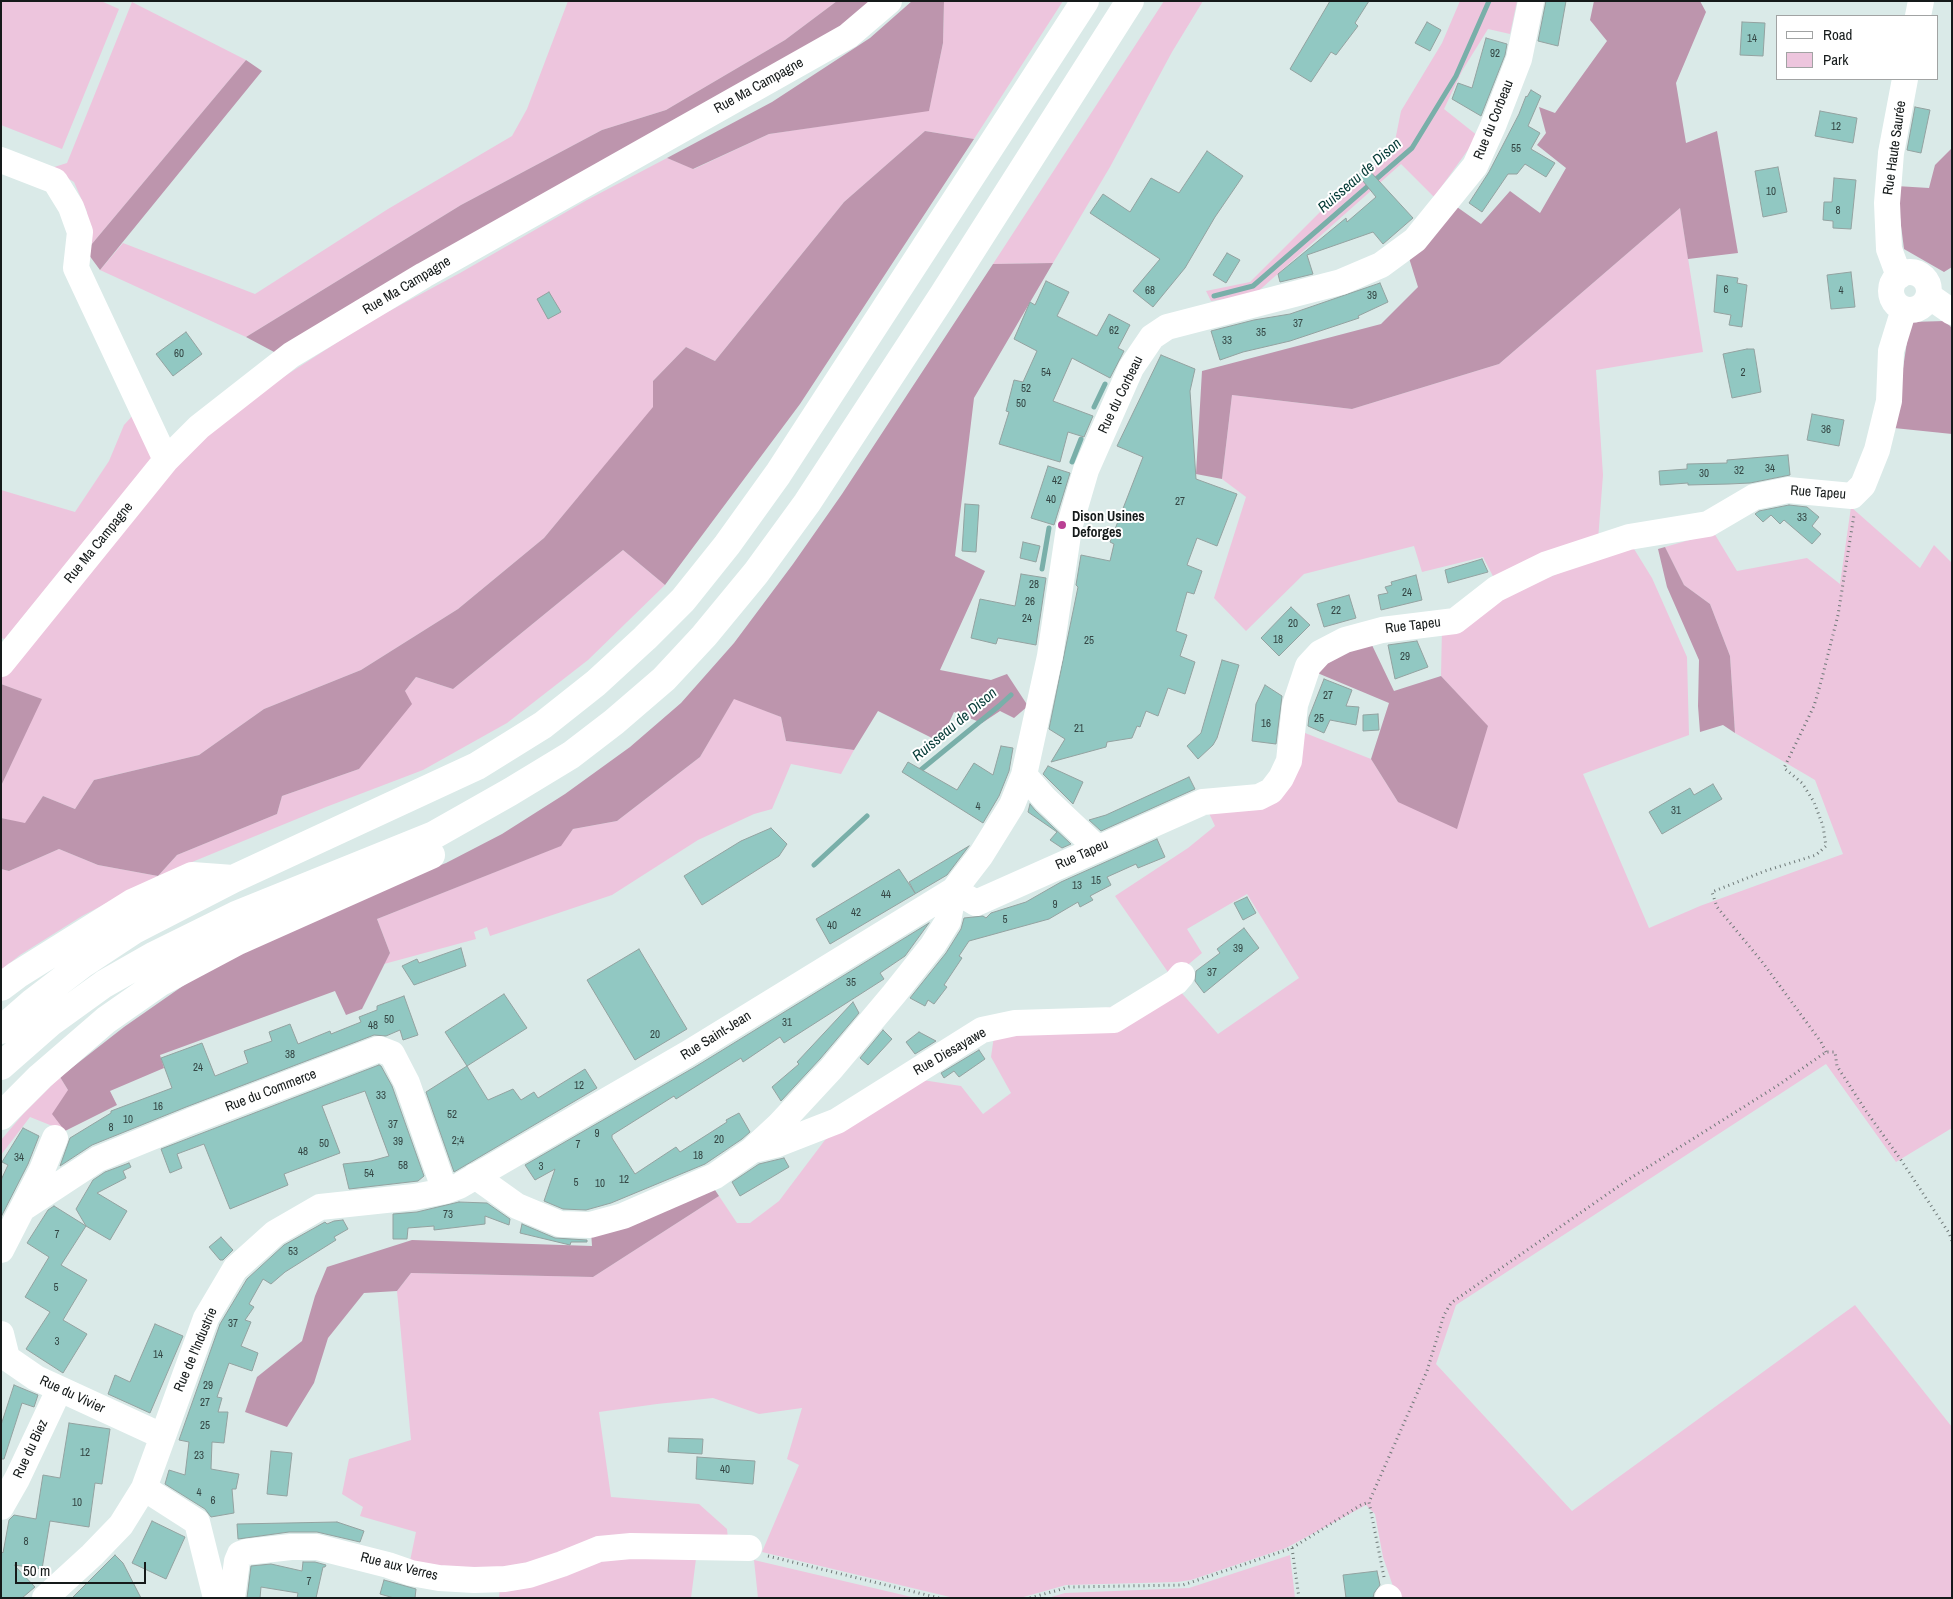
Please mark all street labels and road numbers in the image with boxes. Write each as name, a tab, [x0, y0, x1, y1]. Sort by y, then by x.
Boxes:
street label: Rue Ma Campagne	[711, 55, 807, 117]
street label: Rue du Corbeau	[1470, 78, 1518, 162]
street label: Rue Haute Saurée	[1880, 100, 1910, 196]
street label: Rue Ma Campagne	[360, 253, 454, 319]
street label: Rue du Corbeau	[1095, 353, 1147, 437]
street label: Rue Tapeu	[1790, 483, 1846, 503]
street label: Rue Ma Campagne	[61, 499, 137, 587]
street label: Rue Tapeu	[1384, 614, 1442, 638]
street label: Rue Tapeu	[1053, 836, 1111, 874]
street label: Rue Saint-Jean	[678, 1008, 754, 1064]
street label: Rue Diesayawe	[911, 1024, 989, 1080]
street label: Rue du Commerce	[223, 1066, 319, 1116]
street label: Rue de l'Industrie	[171, 1305, 221, 1395]
street label: Rue du Vivier	[37, 1373, 107, 1417]
street label: Rue du Biez	[10, 1417, 52, 1481]
street label: Rue aux Verres	[359, 1549, 439, 1585]

